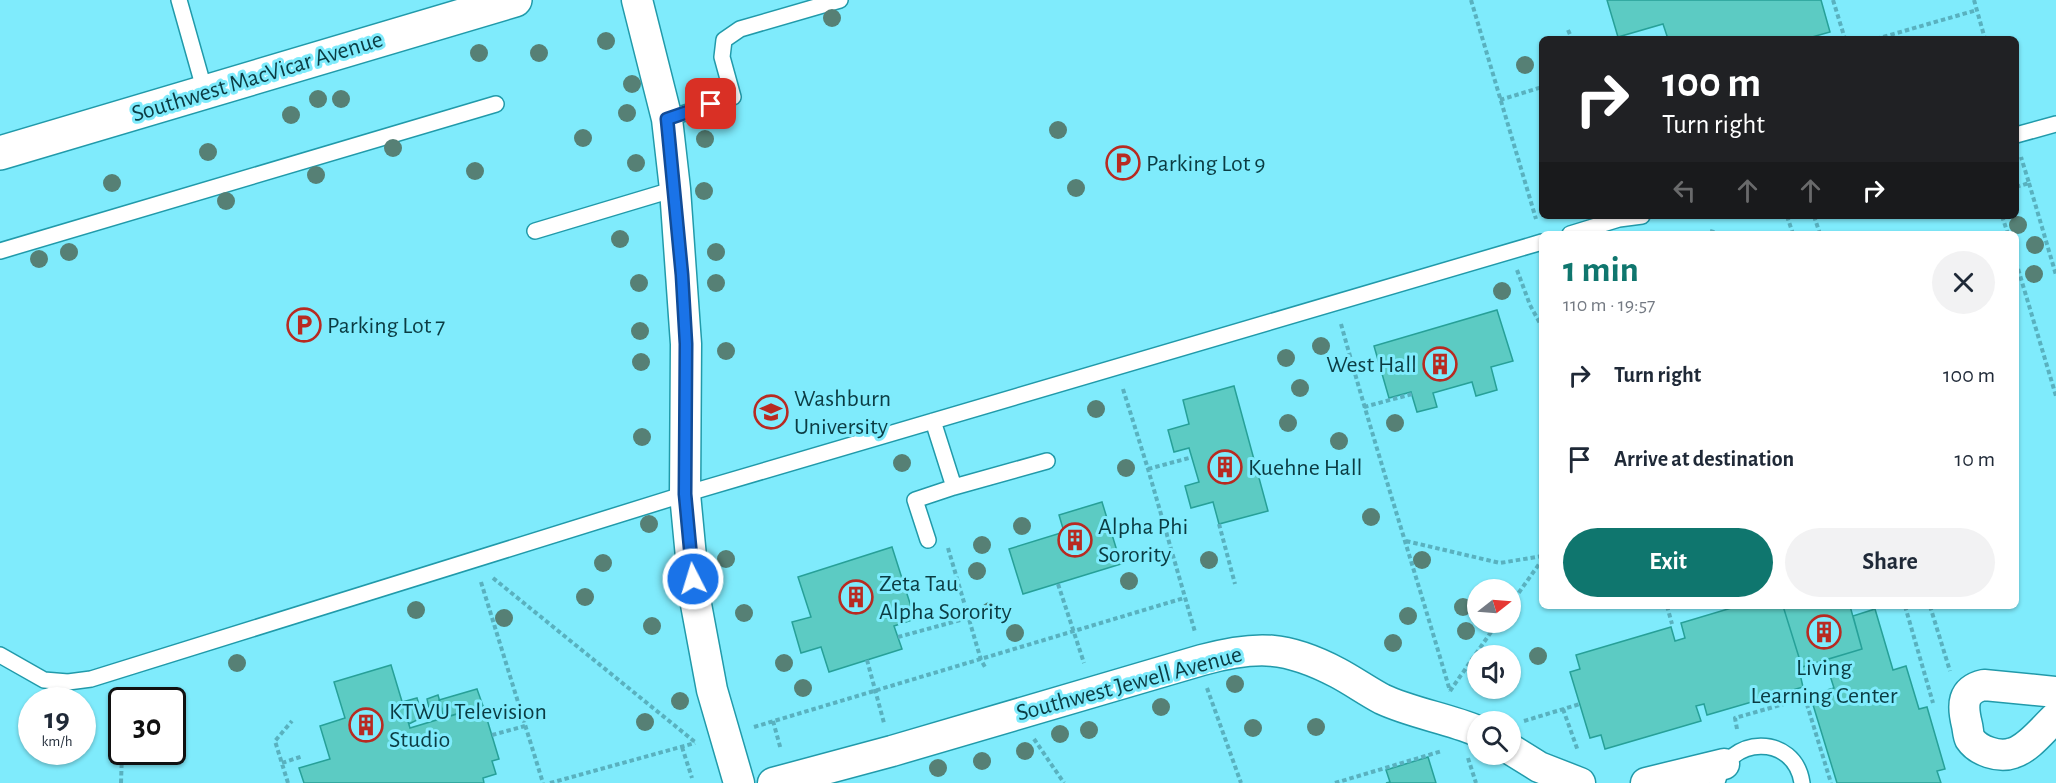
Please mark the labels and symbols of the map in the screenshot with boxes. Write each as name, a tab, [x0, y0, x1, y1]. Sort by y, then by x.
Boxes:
street label: Southwest MacVicar Avenue	[129, 27, 386, 127]
pin	[685, 78, 736, 129]
parking icon: Parking Lot 9	[1105, 145, 1141, 181]
place label: Parking Lot 9	[1146, 152, 1266, 176]
parking icon: Parking Lot 7	[286, 307, 322, 343]
place label: Parking Lot 7	[327, 314, 445, 338]
building icon: West Hall	[1422, 346, 1458, 382]
place label: West Hall	[1326, 353, 1417, 377]
place label: Washburn University	[794, 387, 891, 439]
school or university icon: Washburn University	[753, 394, 789, 430]
building icon: Kuehne Hall	[1207, 449, 1243, 485]
place label: Kuehne Hall	[1248, 456, 1363, 480]
place label: Alpha Phi Sorority	[1098, 515, 1188, 567]
building icon: Alpha Phi Sorority	[1057, 522, 1093, 558]
position arrow	[661, 547, 725, 611]
place label: Zeta Tau Alpha Sorority	[879, 572, 1012, 624]
building icon: Zeta Tau Alpha Sorority	[838, 579, 874, 615]
north arrow	[1467, 579, 1521, 633]
building icon: Living Learning Center	[1806, 614, 1842, 650]
street label: Southwest Jewell Avenue	[1014, 642, 1245, 726]
place label: Living Learning Center	[1750, 656, 1898, 708]
speed limit sign: 30	[108, 687, 186, 765]
place label: KTWU Television Studio	[389, 700, 547, 752]
building icon: KTWU Television Studio	[348, 707, 384, 743]

